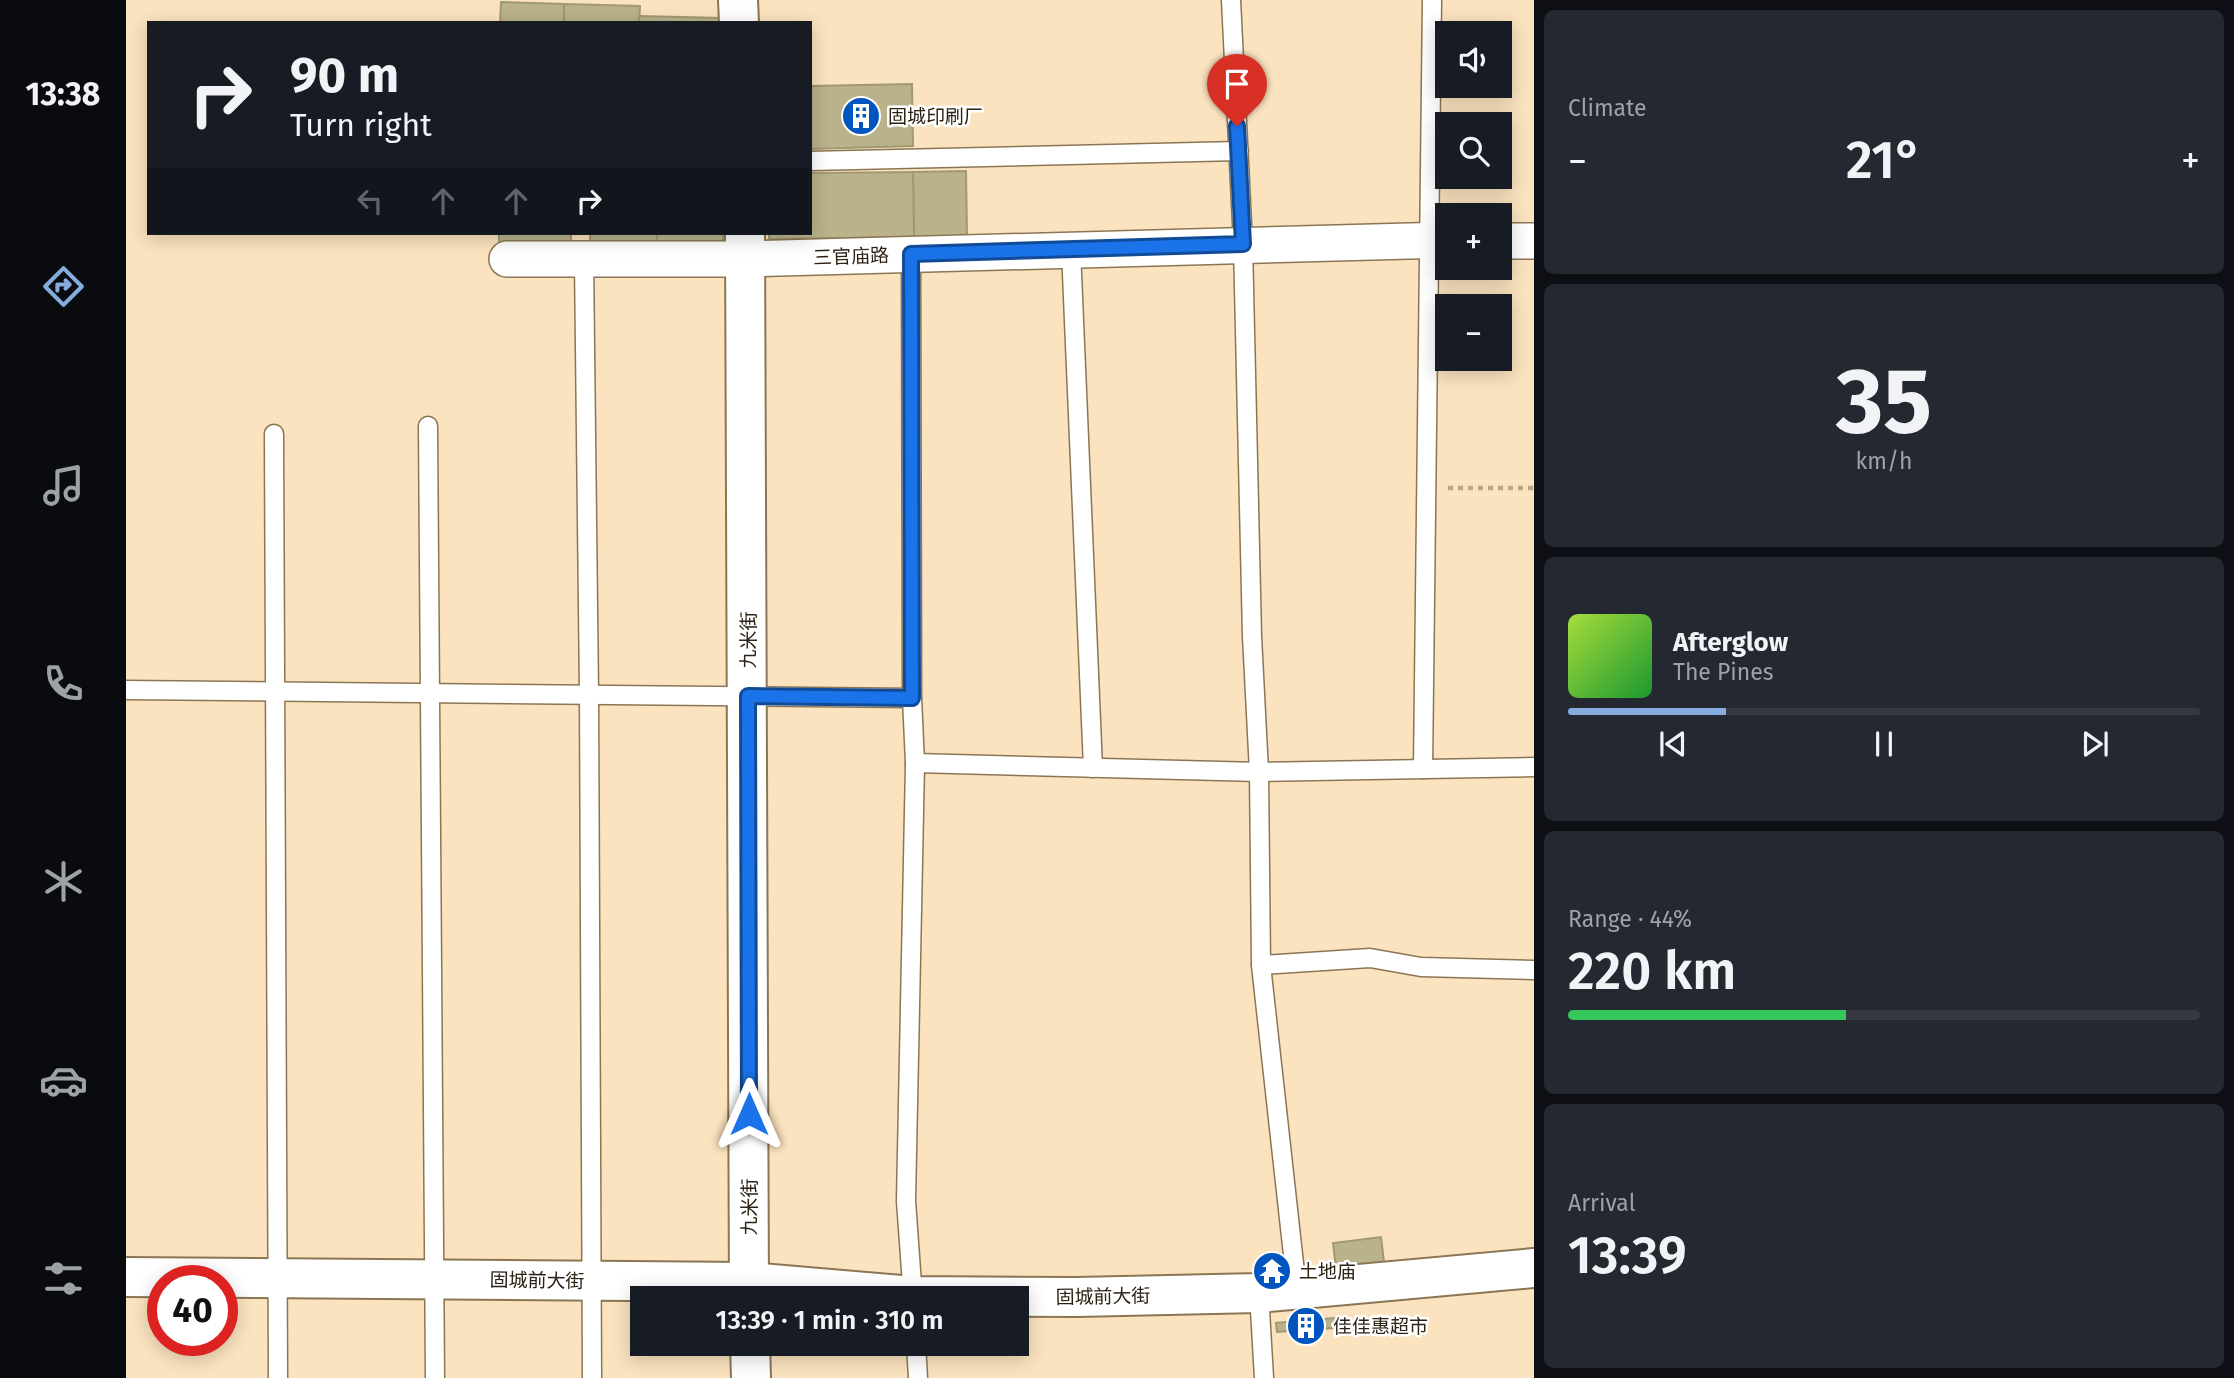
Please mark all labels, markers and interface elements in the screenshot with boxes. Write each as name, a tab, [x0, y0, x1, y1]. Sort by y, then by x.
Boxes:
map controls	[1435, 21, 1512, 371]
button: sound	[1435, 21, 1512, 98]
text: 90 m	[290, 46, 399, 105]
icon: right	[175, 49, 266, 140]
pin	[1207, 54, 1267, 126]
icon: arrive	[1218, 65, 1256, 103]
text: 13:38	[26, 75, 100, 113]
text: Climate	[1568, 94, 1647, 122]
building icon: 固城印刷厂	[840, 95, 882, 137]
place label: 固城印刷厂	[888, 105, 983, 128]
text: Turn right	[290, 106, 432, 144]
button: search	[1435, 112, 1512, 189]
text: 21°	[1846, 129, 1922, 192]
text: −	[1568, 138, 1587, 184]
text: +	[2181, 138, 2200, 184]
icon: left	[351, 182, 389, 220]
icon: ahead	[424, 182, 462, 220]
icon: ahead	[497, 182, 535, 220]
icon: right	[570, 182, 608, 220]
button: +	[1435, 203, 1512, 280]
street label: 三官庙路	[813, 244, 889, 269]
icon: directions	[39, 262, 88, 311]
button: −	[1435, 294, 1512, 371]
text: 35	[1836, 347, 1932, 456]
text: km/h	[1856, 447, 1912, 475]
icon: music	[39, 461, 88, 510]
street label: 九米街	[737, 611, 760, 669]
text: Afterglow	[1673, 627, 1788, 658]
text: The Pines	[1673, 658, 1774, 686]
icon: phone	[39, 659, 88, 708]
icon: previous	[1654, 725, 1692, 763]
icon: pause	[1865, 725, 1903, 763]
icon: next	[2076, 725, 2114, 763]
icon: climate	[39, 857, 88, 906]
text: Range · 44%	[1568, 905, 1692, 933]
text: 220 km	[1568, 940, 1736, 1003]
icon: car	[39, 1056, 88, 1105]
position arrow	[712, 1077, 786, 1151]
street label: 九米街	[738, 1178, 761, 1236]
text: Arrival	[1568, 1189, 1635, 1217]
text: 13:39	[1568, 1224, 1687, 1287]
temple icon: 土地庙	[1251, 1250, 1293, 1292]
icon: filters	[39, 1254, 88, 1303]
place label: 土地庙	[1299, 1260, 1356, 1283]
speed limit sign: 40	[147, 1265, 238, 1356]
street label: 固城前大街	[489, 1268, 585, 1293]
street label: 固城前大街	[1055, 1284, 1151, 1309]
text: 13:39 · 1 min · 310 m	[716, 1305, 943, 1336]
building icon: 佳佳惠超市	[1285, 1305, 1327, 1347]
place label: 佳佳惠超市	[1333, 1315, 1428, 1338]

